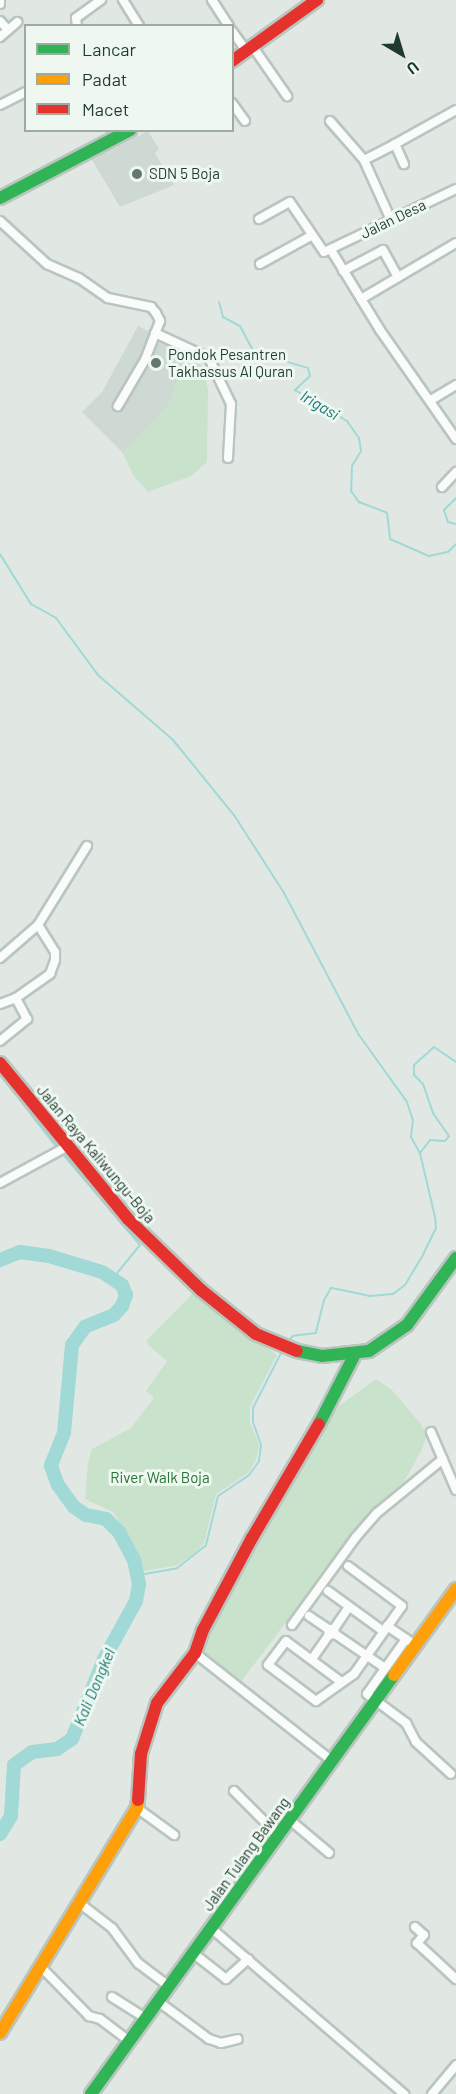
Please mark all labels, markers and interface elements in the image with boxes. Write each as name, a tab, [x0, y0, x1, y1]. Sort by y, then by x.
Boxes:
legend	[24, 24, 234, 132]
north arrow	[372, 24, 432, 84]
text: Lancar	[82, 38, 136, 60]
text: U	[404, 58, 423, 79]
text: Padat	[82, 68, 127, 90]
text: Macet	[82, 98, 129, 120]
place label: SDN 5 Boja	[149, 165, 220, 183]
marker: SDN 5 Boja	[130, 167, 144, 181]
street label: Jalan Desa	[357, 195, 429, 243]
place label: Pondok Pesantren Takhassus Al Quran	[168, 345, 293, 380]
marker: Pondok Pesantren Takhassus Al Quran	[149, 356, 163, 370]
water label: Irigasi	[297, 386, 343, 424]
street label: Jalan Raya Kaliwungu-Boja	[33, 1081, 159, 1227]
park label: River Walk Boja	[110, 1469, 210, 1487]
water label: Kali Dongkel	[69, 1645, 119, 1729]
street label: Jalan Tulang Bawang	[199, 1794, 293, 1914]

